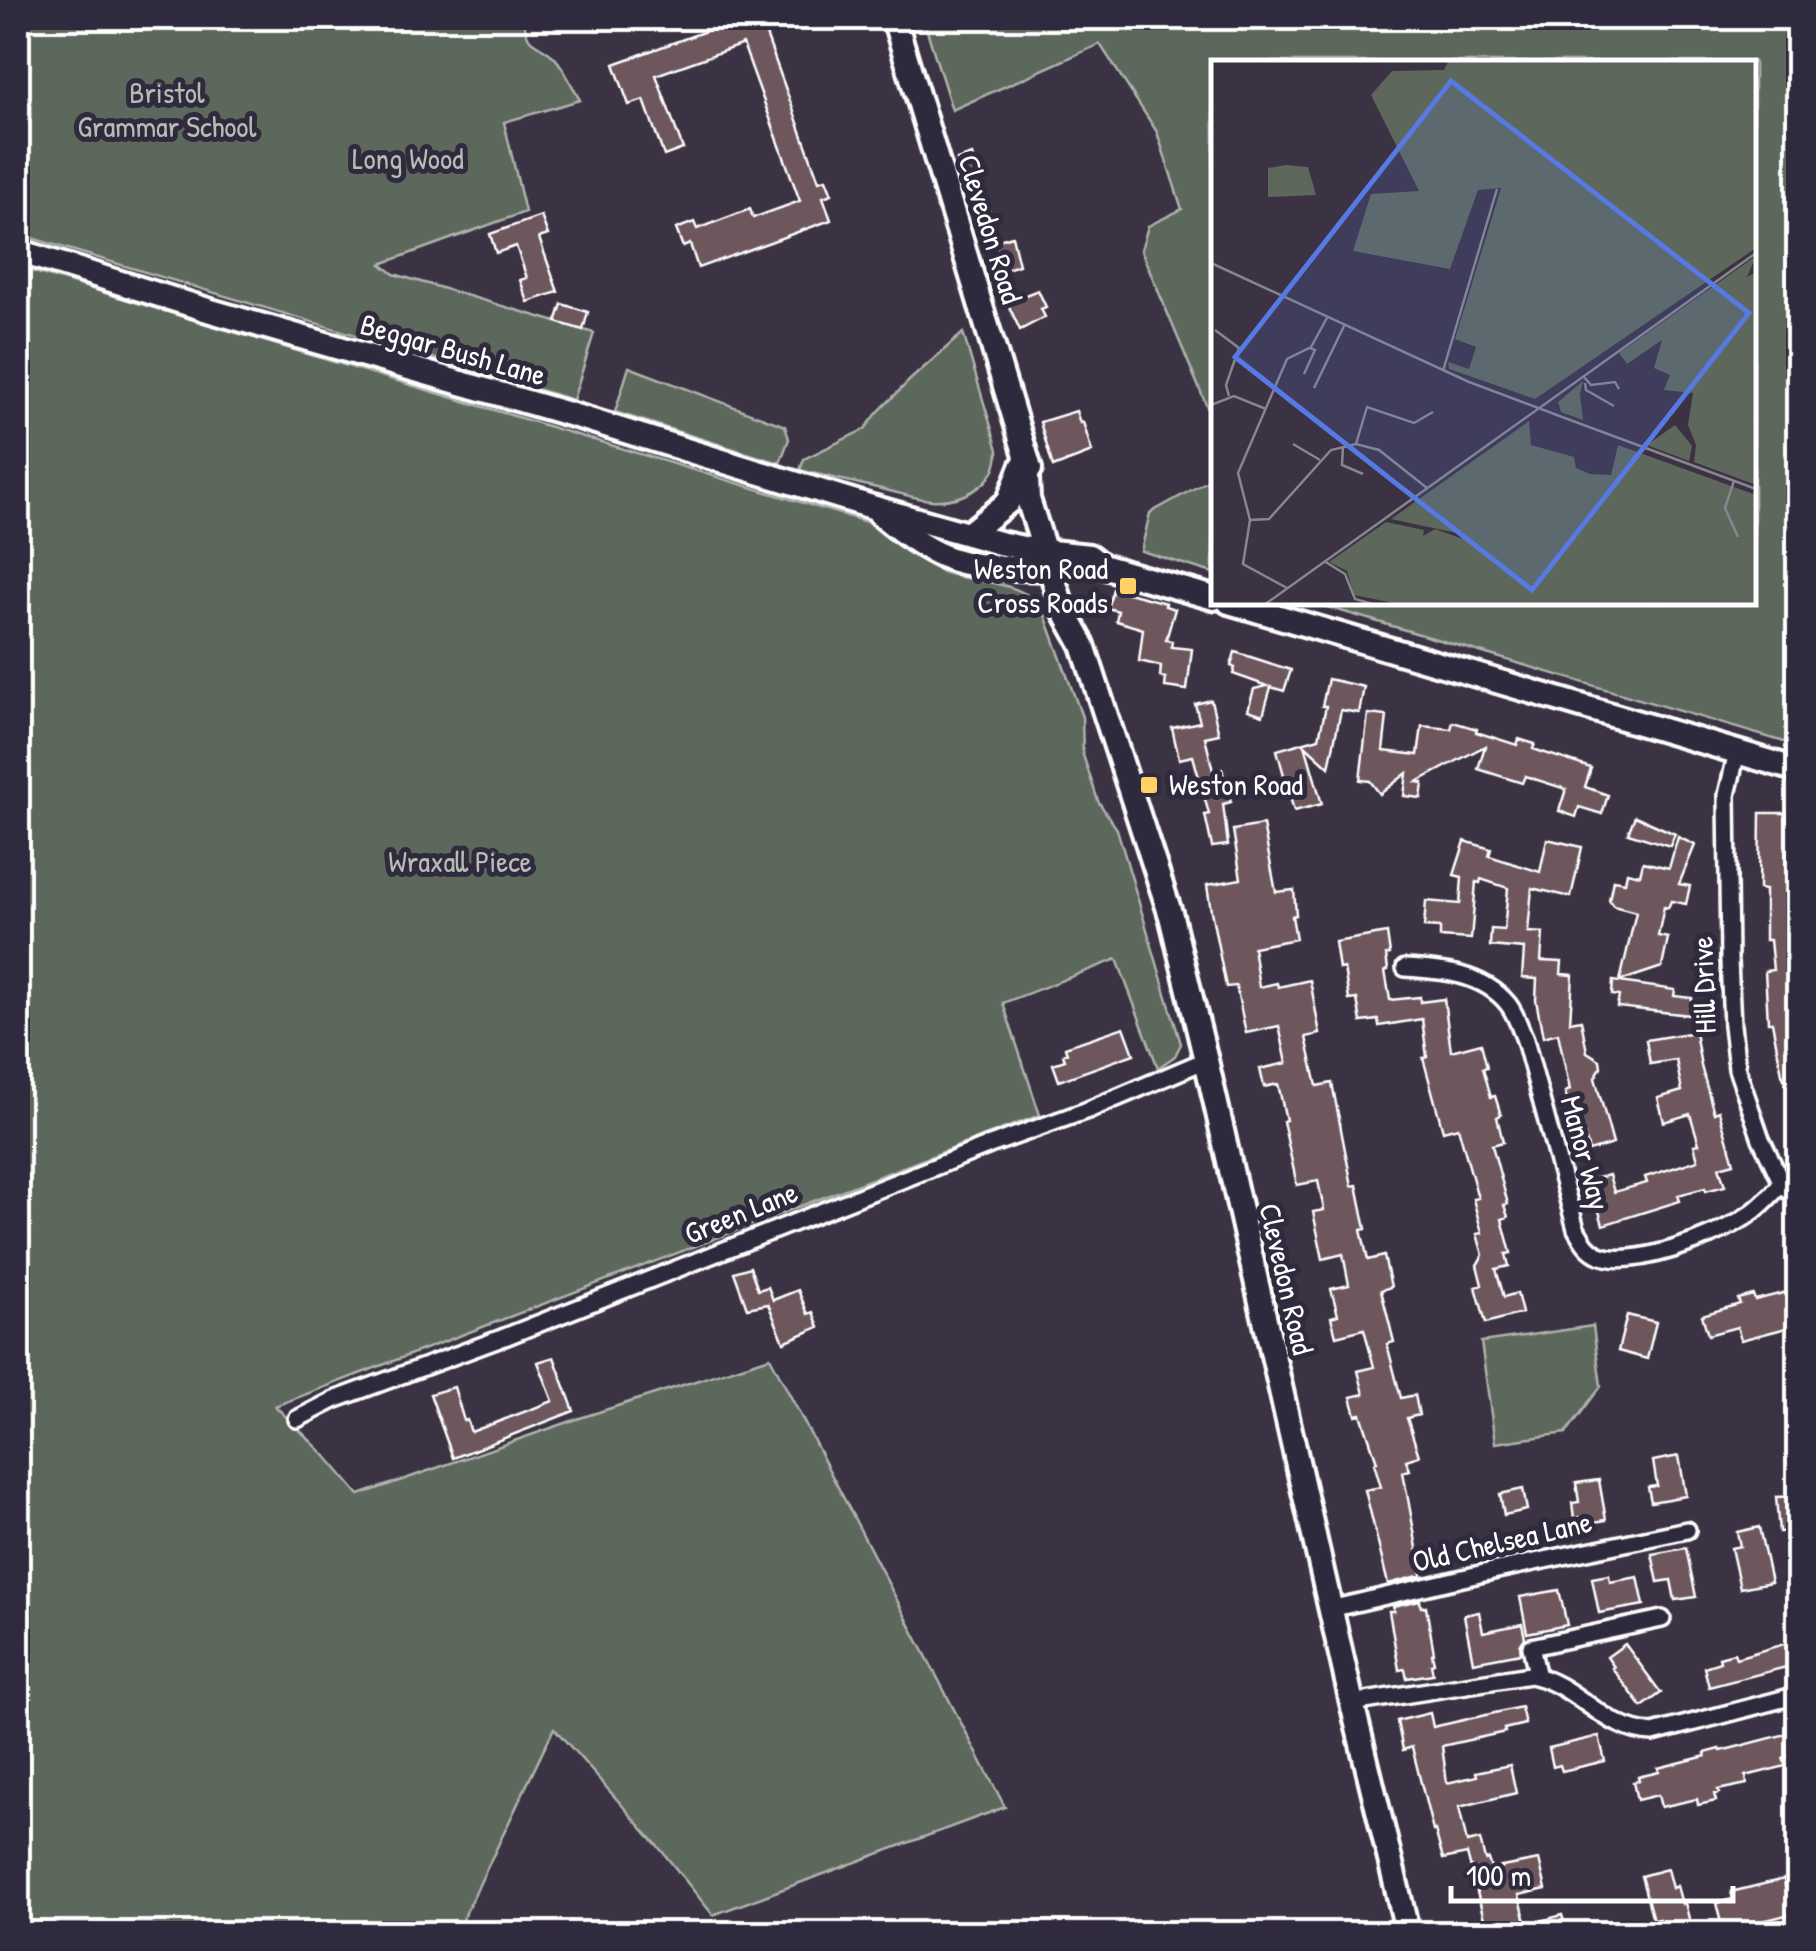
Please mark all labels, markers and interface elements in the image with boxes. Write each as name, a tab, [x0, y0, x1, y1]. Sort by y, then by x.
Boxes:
inset map	[1211, 60, 1756, 605]
park label: Bristol Grammar School	[78, 72, 256, 146]
park label: Long Wood	[352, 138, 464, 178]
street label: Clevedon Road	[949, 149, 1033, 308]
street label: Beggar Bush Lane	[356, 304, 551, 395]
place label: Weston Road Cross Roads	[974, 548, 1108, 622]
marker: Weston Road Cross Roads	[1117, 575, 1139, 597]
place label: Weston Road	[1169, 764, 1303, 804]
marker: Weston Road	[1138, 774, 1160, 796]
park label: Wraxall Piece	[388, 841, 532, 881]
street label: Hill Drive	[1681, 936, 1725, 1034]
street label: Manor Way	[1552, 1091, 1620, 1214]
street label: Green Lane	[678, 1171, 803, 1253]
street label: Clevedon Road	[1250, 1199, 1324, 1358]
street label: Old Chelsea Lane	[1408, 1501, 1595, 1581]
scale bar	[1451, 1841, 1734, 1903]
text: 100 m	[1466, 1855, 1531, 1895]

